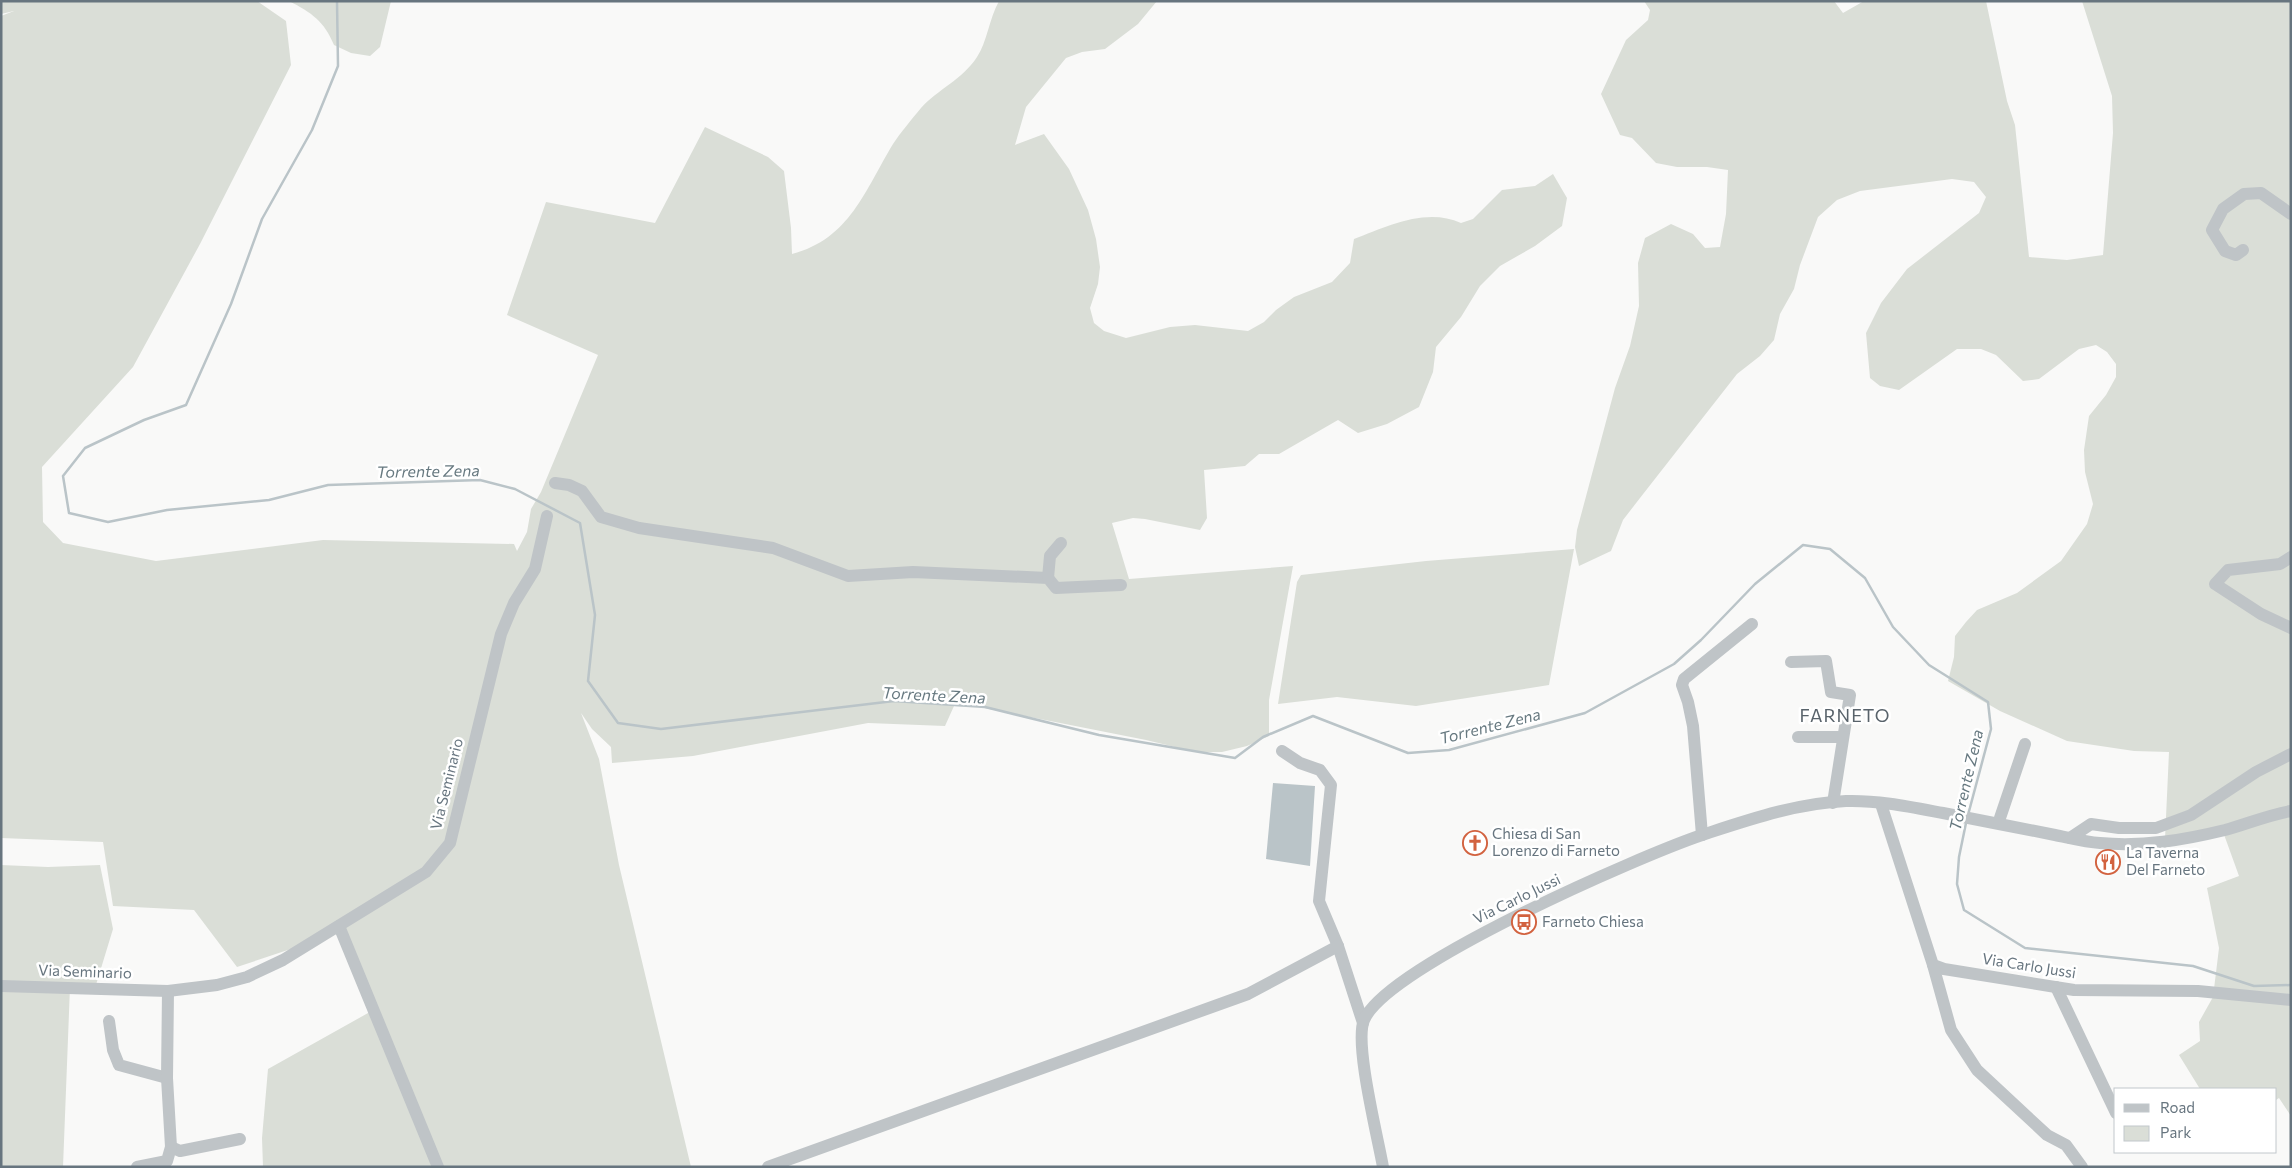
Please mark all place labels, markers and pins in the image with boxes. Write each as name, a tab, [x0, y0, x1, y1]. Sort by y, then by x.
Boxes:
place label: Chiesa di San Lorenzo di Farneto	[1492, 824, 1620, 859]
church icon: Chiesa di San Lorenzo di Farneto	[1462, 830, 1488, 856]
place label: La Taverna Del Farneto	[2126, 843, 2205, 878]
restaurant icon: La Taverna Del Farneto	[2095, 849, 2121, 875]
bus stop icon: Farneto Chiesa	[1511, 909, 1537, 935]
place label: Farneto Chiesa	[1542, 912, 1644, 930]

